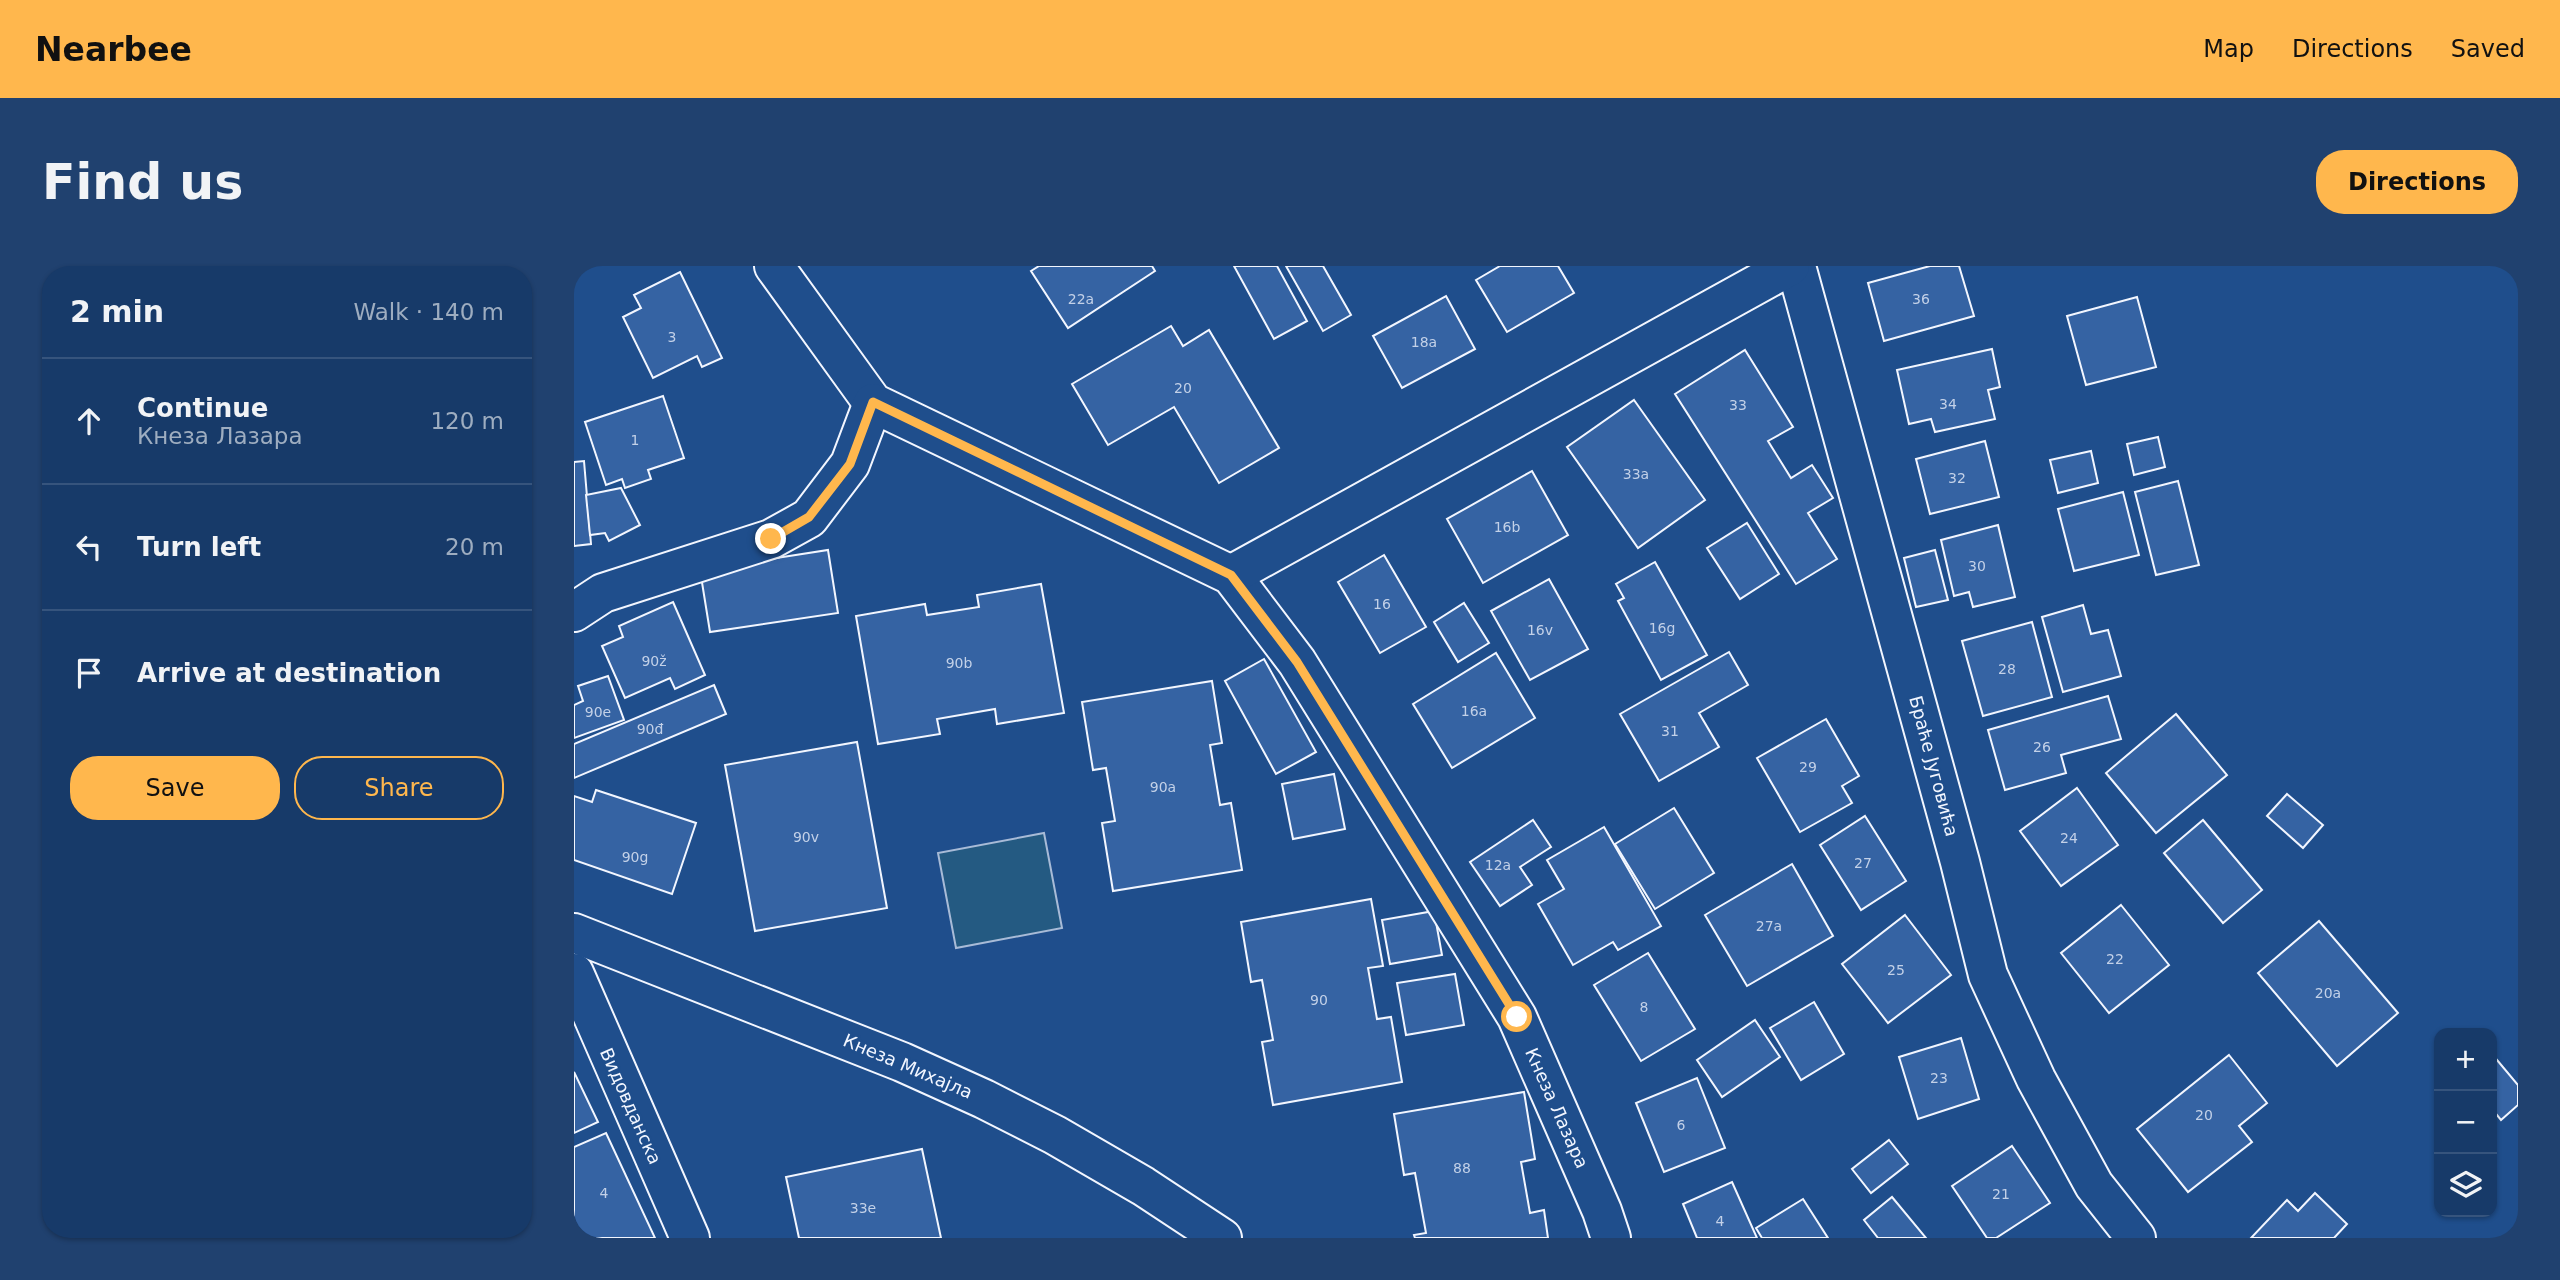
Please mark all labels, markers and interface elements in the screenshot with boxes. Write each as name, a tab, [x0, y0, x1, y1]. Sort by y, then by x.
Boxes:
text: Nearbee	[35, 30, 192, 69]
text: Map	[2203, 35, 2254, 63]
text: Directions	[2292, 35, 2413, 63]
text: Saved	[2451, 35, 2525, 63]
button: Directions	[2316, 150, 2518, 214]
text: Find us	[42, 154, 243, 211]
house number: 22a	[1068, 291, 1094, 307]
house number: 36	[1912, 291, 1930, 307]
text: 2 min	[70, 294, 164, 329]
text: Walk · 140 m	[353, 299, 504, 325]
house number: 3	[668, 329, 676, 345]
house number: 18a	[1411, 334, 1437, 350]
house number: 20	[1174, 380, 1192, 396]
text: Continue	[137, 393, 268, 423]
house number: 34	[1939, 396, 1957, 412]
house number: 33	[1729, 397, 1747, 413]
icon: ahead	[70, 402, 108, 440]
text: 120 m	[430, 408, 504, 434]
text: Кнеза Лазара	[137, 423, 303, 449]
house number: 1	[631, 432, 639, 448]
house number: 33a	[1623, 466, 1649, 482]
house number: 32	[1948, 470, 1966, 486]
house number: 16b	[1494, 519, 1520, 535]
route end	[755, 523, 786, 554]
icon: left	[70, 528, 108, 566]
text: Turn left	[137, 532, 261, 562]
text: 20 m	[445, 534, 504, 560]
house number: 30	[1968, 558, 1986, 574]
house number: 16	[1373, 596, 1391, 612]
house number: 16g	[1649, 620, 1675, 636]
house number: 16v	[1527, 622, 1553, 638]
house number: 90ž	[641, 653, 667, 669]
icon: arrive	[70, 654, 108, 692]
house number: 90b	[946, 655, 972, 671]
text: Arrive at destination	[137, 658, 441, 688]
house number: 28	[1998, 661, 2016, 677]
street label: Браће Југовића	[1905, 693, 1963, 839]
house number: 16a	[1461, 703, 1487, 719]
house number: 90e	[585, 704, 611, 720]
house number: 90đ	[637, 721, 663, 737]
house number: 31	[1661, 723, 1679, 739]
house number: 26	[2033, 739, 2051, 755]
button: Save	[70, 756, 280, 820]
button: Share	[294, 756, 504, 820]
house number: 29	[1799, 759, 1817, 775]
house number: 90a	[1150, 779, 1176, 795]
house number: 90v	[793, 829, 819, 845]
house number: 24	[2060, 830, 2078, 846]
house number: 90g	[622, 849, 648, 865]
house number: 27	[1854, 855, 1872, 871]
house number: 12a	[1485, 857, 1511, 873]
house number: 27a	[1756, 918, 1782, 934]
house number: 22	[2106, 951, 2124, 967]
house number: 25	[1887, 962, 1905, 978]
house number: 20a	[2315, 985, 2341, 1001]
house number: 90	[1310, 992, 1328, 1008]
house number: 8	[1640, 999, 1648, 1015]
route start	[1501, 1001, 1532, 1032]
map controls	[2434, 1028, 2497, 1217]
button: +	[2434, 1028, 2497, 1091]
street label: Кнеза Михајла	[840, 1029, 976, 1103]
street label: Видовданска	[596, 1045, 666, 1167]
street label: Кнеза Лазара	[1521, 1045, 1593, 1171]
house number: 23	[1930, 1070, 1948, 1086]
button: −	[2434, 1091, 2497, 1154]
house number: 20	[2195, 1107, 2213, 1123]
house number: 6	[1677, 1117, 1686, 1133]
button: layers	[2434, 1154, 2497, 1217]
house number: 88	[1453, 1160, 1471, 1176]
house number: 4	[600, 1185, 609, 1201]
house number: 21	[1992, 1186, 2010, 1202]
house number: 33e	[850, 1200, 876, 1216]
house number: 4	[1716, 1213, 1725, 1229]

